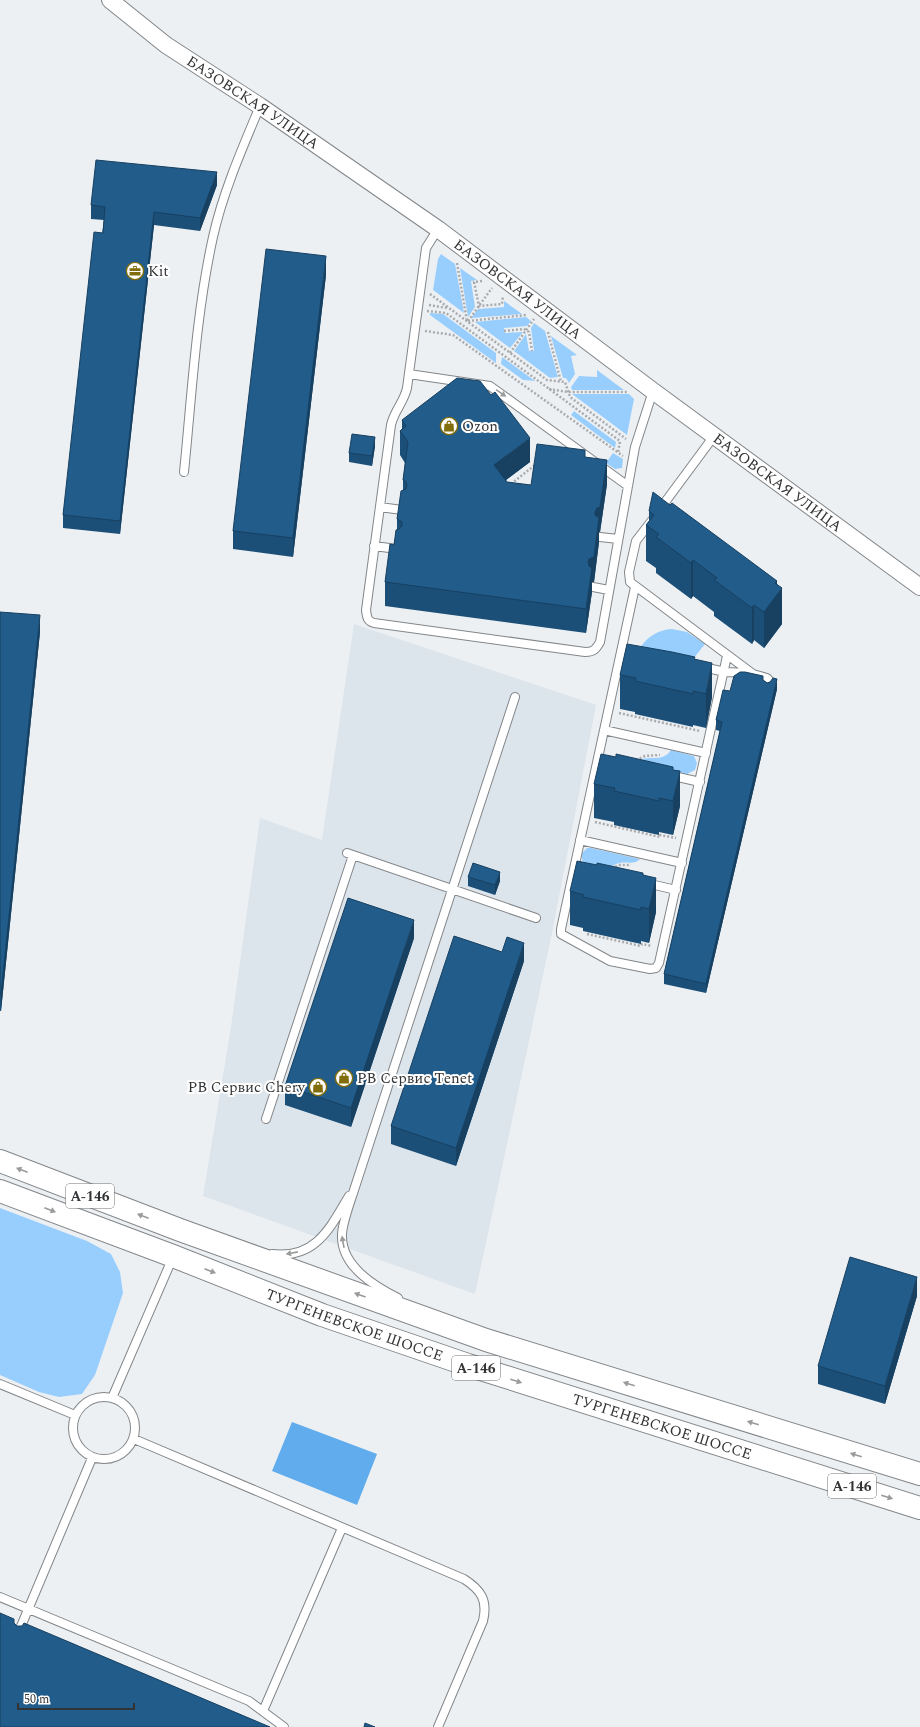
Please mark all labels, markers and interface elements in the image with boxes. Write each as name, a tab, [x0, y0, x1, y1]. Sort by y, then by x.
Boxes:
street label: БАЗОВСКАЯ УЛИЦА	[182, 50, 324, 156]
street label: БАЗОВСКАЯ УЛИЦА	[448, 233, 586, 345]
place label: Kit	[148, 260, 169, 283]
office icon: Kit	[125, 261, 145, 281]
one-way arrow	[495, 389, 506, 397]
place label: Ozon	[462, 415, 498, 438]
shop icon: Ozon	[439, 416, 459, 436]
street label: БАЗОВСКАЯ УЛИЦА	[708, 428, 847, 538]
place label: PB Сервис Tenet	[357, 1067, 472, 1090]
shop icon: PB Сервис Tenet	[334, 1068, 354, 1088]
place label: PB Сервис Chery	[188, 1076, 306, 1099]
shop icon: PB Сервис Chery	[308, 1077, 328, 1097]
one-way arrow	[16, 1166, 28, 1172]
road number: А-146	[66, 1184, 114, 1208]
one-way arrow	[44, 1207, 56, 1213]
one-way arrow	[137, 1213, 149, 1219]
one-way arrow	[340, 1236, 346, 1249]
one-way arrow	[286, 1251, 298, 1257]
one-way arrow	[204, 1268, 216, 1274]
street label: ТУРГЕНЕВСКОЕ ШОССЕ	[262, 1283, 446, 1368]
one-way arrow	[353, 1291, 365, 1297]
road number: А-146	[452, 1356, 500, 1380]
one-way arrow	[511, 1378, 523, 1384]
one-way arrow	[623, 1381, 635, 1387]
street label: ТУРГЕНЕВСКОЕ ШОССЕ	[569, 1388, 755, 1466]
one-way arrow	[747, 1420, 759, 1426]
one-way arrow	[850, 1452, 862, 1458]
road number: А-146	[828, 1474, 876, 1498]
one-way arrow	[882, 1494, 894, 1500]
scale bar	[18, 1685, 134, 1711]
text: 50 m	[24, 1690, 49, 1709]

